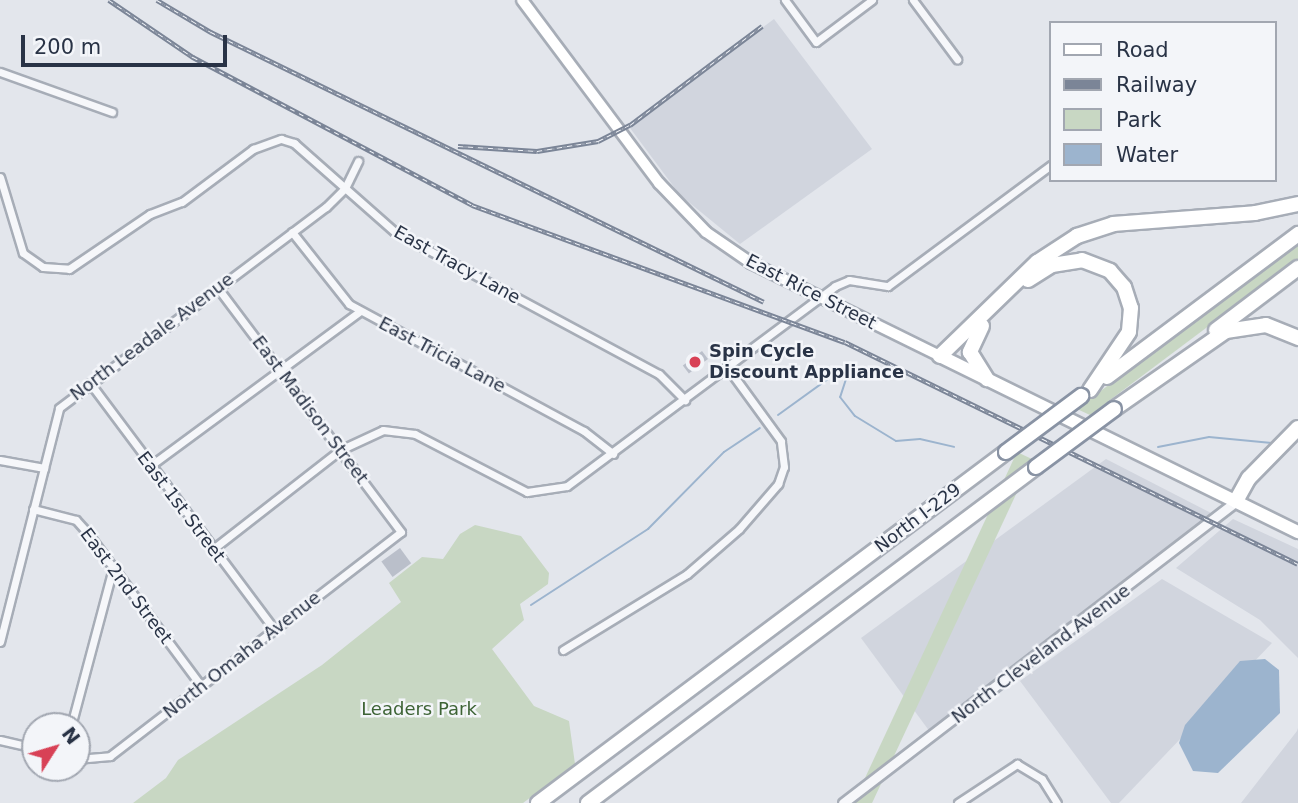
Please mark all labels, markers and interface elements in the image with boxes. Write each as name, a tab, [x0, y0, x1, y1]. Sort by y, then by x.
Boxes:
scale bar	[24, 21, 231, 65]
legend	[1050, 21, 1277, 182]
text: 200 m	[34, 35, 101, 59]
text: Road	[1116, 38, 1169, 62]
text: Railway	[1116, 73, 1197, 97]
text: Park	[1116, 108, 1161, 132]
text: Water	[1116, 143, 1178, 167]
street label: East Tracy Lane	[390, 221, 524, 309]
street label: East Rice Street	[742, 250, 880, 334]
street label: North Leadale Avenue	[66, 268, 238, 406]
street label: East Tricia Lane	[375, 312, 509, 398]
street label: East Madison Street	[247, 332, 373, 488]
place label: Spin Cycle Discount Appliance	[709, 341, 904, 384]
marker: Spin Cycle Discount Appliance	[687, 354, 703, 370]
street label: East 1st Street	[132, 447, 230, 567]
street label: North I-229	[871, 479, 965, 557]
street label: East 2nd Street	[75, 524, 177, 648]
street label: North Cleveland Avenue	[947, 580, 1135, 728]
street label: North Omaha Avenue	[159, 587, 325, 723]
park label: Leaders Park	[361, 698, 477, 720]
north arrow	[21, 712, 91, 782]
text: N	[58, 723, 85, 749]

